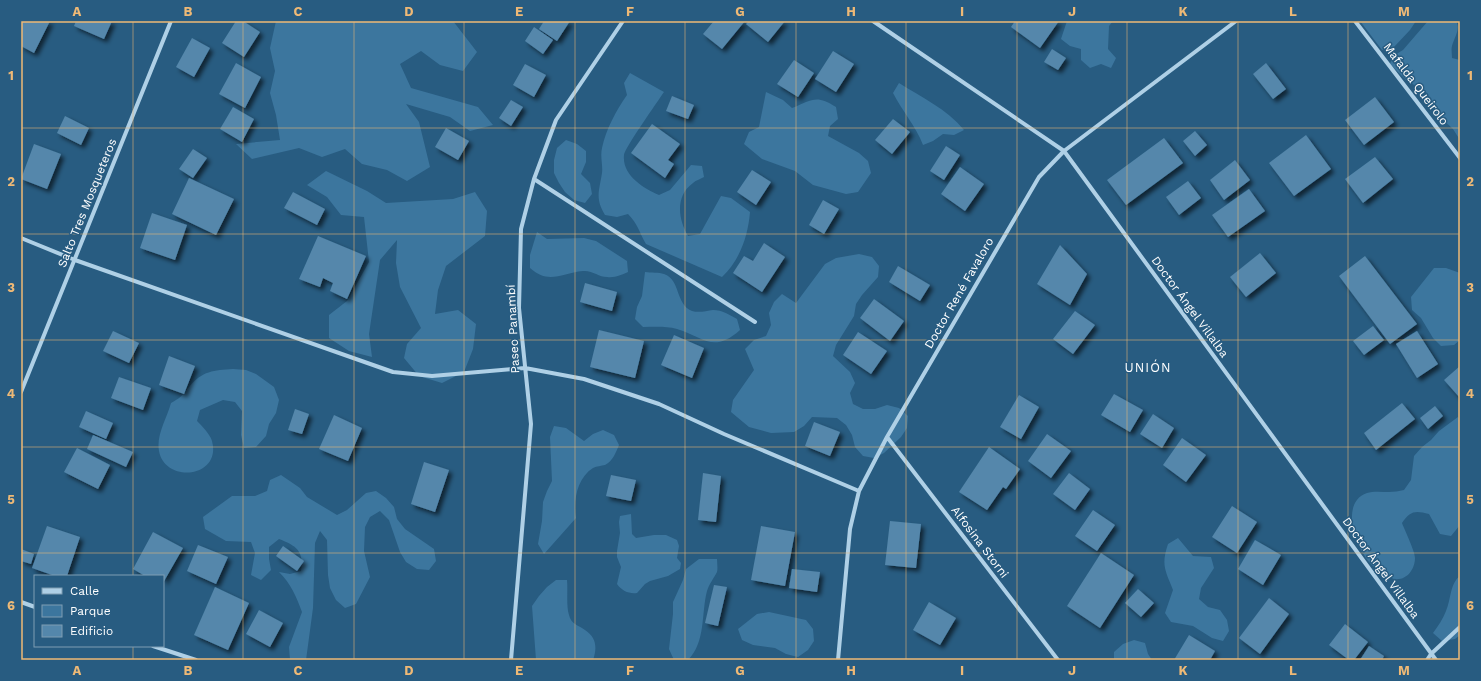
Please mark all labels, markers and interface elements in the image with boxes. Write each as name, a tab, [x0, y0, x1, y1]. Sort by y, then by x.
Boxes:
text: A	[73, 4, 82, 19]
text: B	[184, 4, 193, 19]
text: C	[294, 4, 303, 19]
text: D	[404, 4, 414, 19]
text: E	[515, 4, 523, 19]
text: F	[626, 4, 634, 19]
text: G	[735, 4, 745, 19]
text: H	[846, 4, 856, 19]
text: I	[960, 4, 964, 19]
text: J	[1068, 4, 1076, 19]
text: K	[1178, 4, 1188, 19]
text: L	[1289, 4, 1297, 19]
text: M	[1398, 4, 1410, 19]
street label: Mafalda Queirolo	[1381, 40, 1451, 128]
text: 1	[8, 68, 14, 83]
text: 1	[1467, 68, 1473, 83]
street label: Salto Tres Mosqueteros	[55, 136, 119, 270]
text: 2	[7, 174, 15, 189]
text: 2	[1466, 174, 1474, 189]
street label: Doctor René Favaloro	[922, 235, 996, 351]
street label: Doctor Ángel Villalba	[1149, 254, 1232, 361]
text: 3	[7, 280, 15, 295]
text: 3	[1466, 280, 1474, 295]
street label: Paseo Panambí	[504, 284, 522, 374]
district label: UNIÓN	[1125, 359, 1171, 375]
text: 4	[7, 386, 16, 401]
text: 4	[1466, 386, 1475, 401]
text: 5	[7, 492, 15, 507]
text: 5	[1466, 492, 1474, 507]
street label: Alfosina Storni	[948, 503, 1012, 581]
street label: Doctor Ángel Villalba	[1340, 515, 1423, 622]
legend	[34, 575, 164, 647]
text: Calle	[70, 584, 99, 598]
text: 6	[7, 598, 15, 613]
text: 6	[1466, 598, 1474, 613]
text: Parque	[70, 604, 111, 618]
text: Edificio	[70, 624, 113, 638]
text: A	[73, 663, 82, 678]
text: B	[184, 663, 193, 678]
text: C	[294, 663, 303, 678]
text: D	[404, 663, 414, 678]
text: E	[515, 663, 523, 678]
text: F	[626, 663, 634, 678]
text: G	[735, 663, 745, 678]
text: H	[846, 663, 856, 678]
text: I	[960, 663, 964, 678]
text: J	[1068, 663, 1076, 678]
text: K	[1178, 663, 1188, 678]
text: L	[1289, 663, 1297, 678]
text: M	[1398, 663, 1410, 678]

